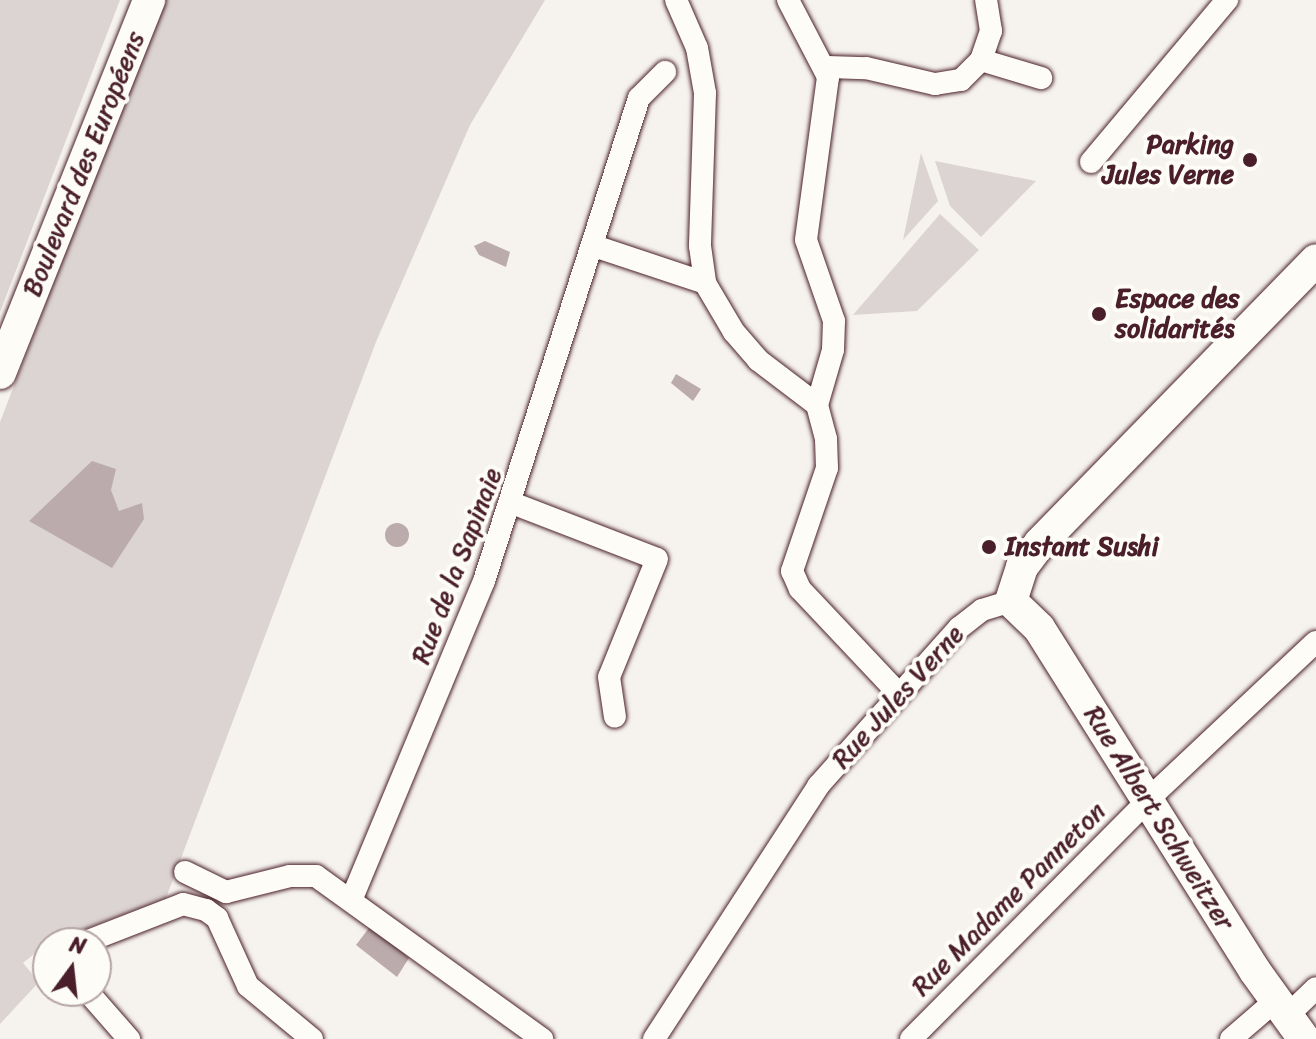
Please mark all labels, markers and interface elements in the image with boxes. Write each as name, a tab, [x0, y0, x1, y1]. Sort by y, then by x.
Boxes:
street label: Boulevard des Européens	[16, 27, 152, 301]
place label: Parking Jules Verne	[1104, 129, 1234, 190]
marker: Parking Jules Verne	[1241, 151, 1259, 169]
place label: Espace des solidarités	[1115, 283, 1240, 344]
marker: Espace des solidarités	[1090, 305, 1108, 323]
street label: Rue de la Sapinaie	[405, 463, 509, 669]
place label: Instant Sushi	[1005, 531, 1160, 563]
marker: Instant Sushi	[980, 538, 998, 556]
street label: Rue Jules Verne	[826, 620, 970, 774]
street label: Rue Albert Schweitzer	[1077, 700, 1241, 936]
street label: Rue Madame Panneton	[907, 797, 1111, 1001]
text: N	[65, 924, 90, 966]
north arrow	[32, 927, 112, 1007]

